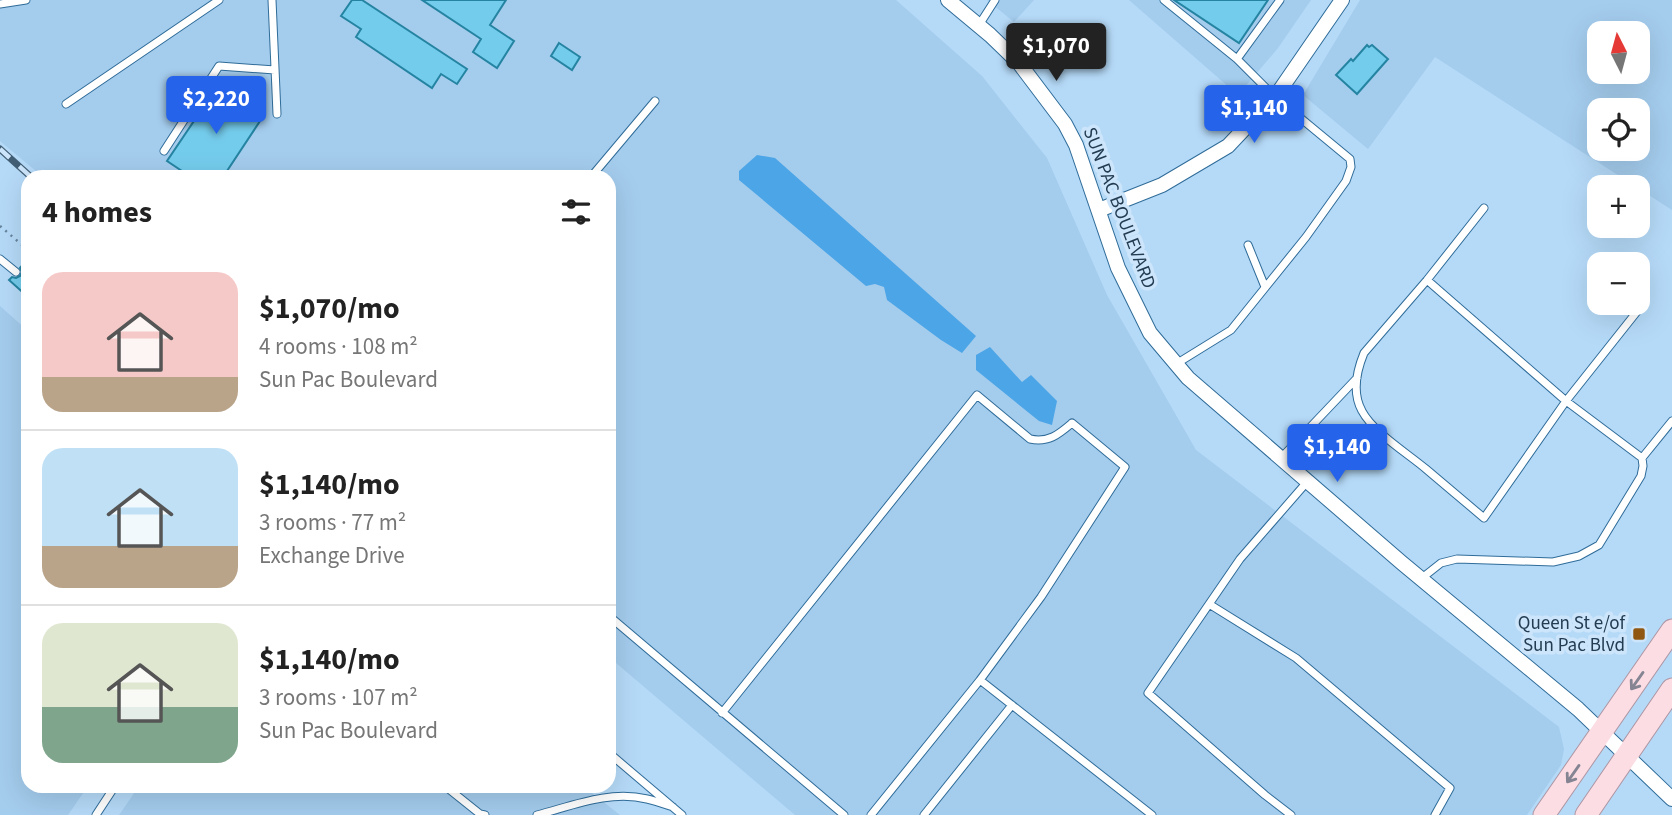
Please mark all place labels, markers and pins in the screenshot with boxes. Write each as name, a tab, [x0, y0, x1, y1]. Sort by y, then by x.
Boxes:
pin: $1,070	[999, 24, 1113, 83]
pin: $2,220	[159, 76, 273, 136]
pin: $1,140	[1197, 86, 1311, 145]
pin: $1,140	[1280, 424, 1394, 484]
place label: Queen St e/of Sun Pac Blvd	[1518, 610, 1626, 659]
marker: Queen St e/of Sun Pac Blvd	[1631, 626, 1647, 642]

